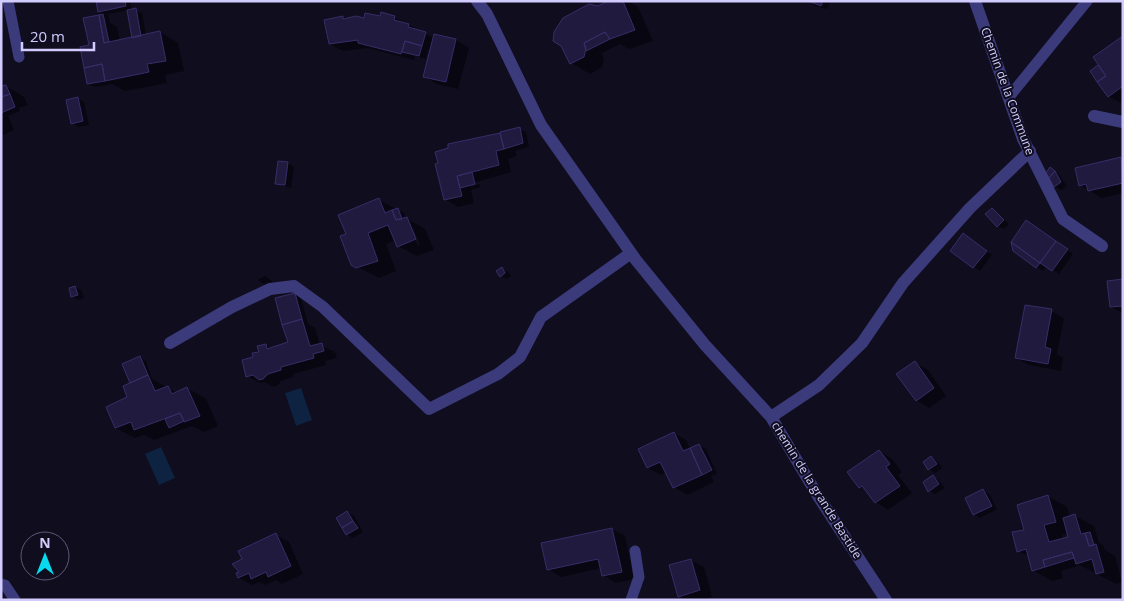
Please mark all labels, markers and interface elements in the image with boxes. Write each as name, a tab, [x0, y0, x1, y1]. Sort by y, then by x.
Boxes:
scale bar	[22, 20, 95, 52]
street label: Chemin de la Commune	[977, 25, 1039, 157]
text: 20 m	[30, 26, 65, 46]
street label: chemin de la grande Bastide	[768, 418, 866, 562]
north arrow	[20, 531, 70, 581]
text: N	[39, 533, 51, 552]

